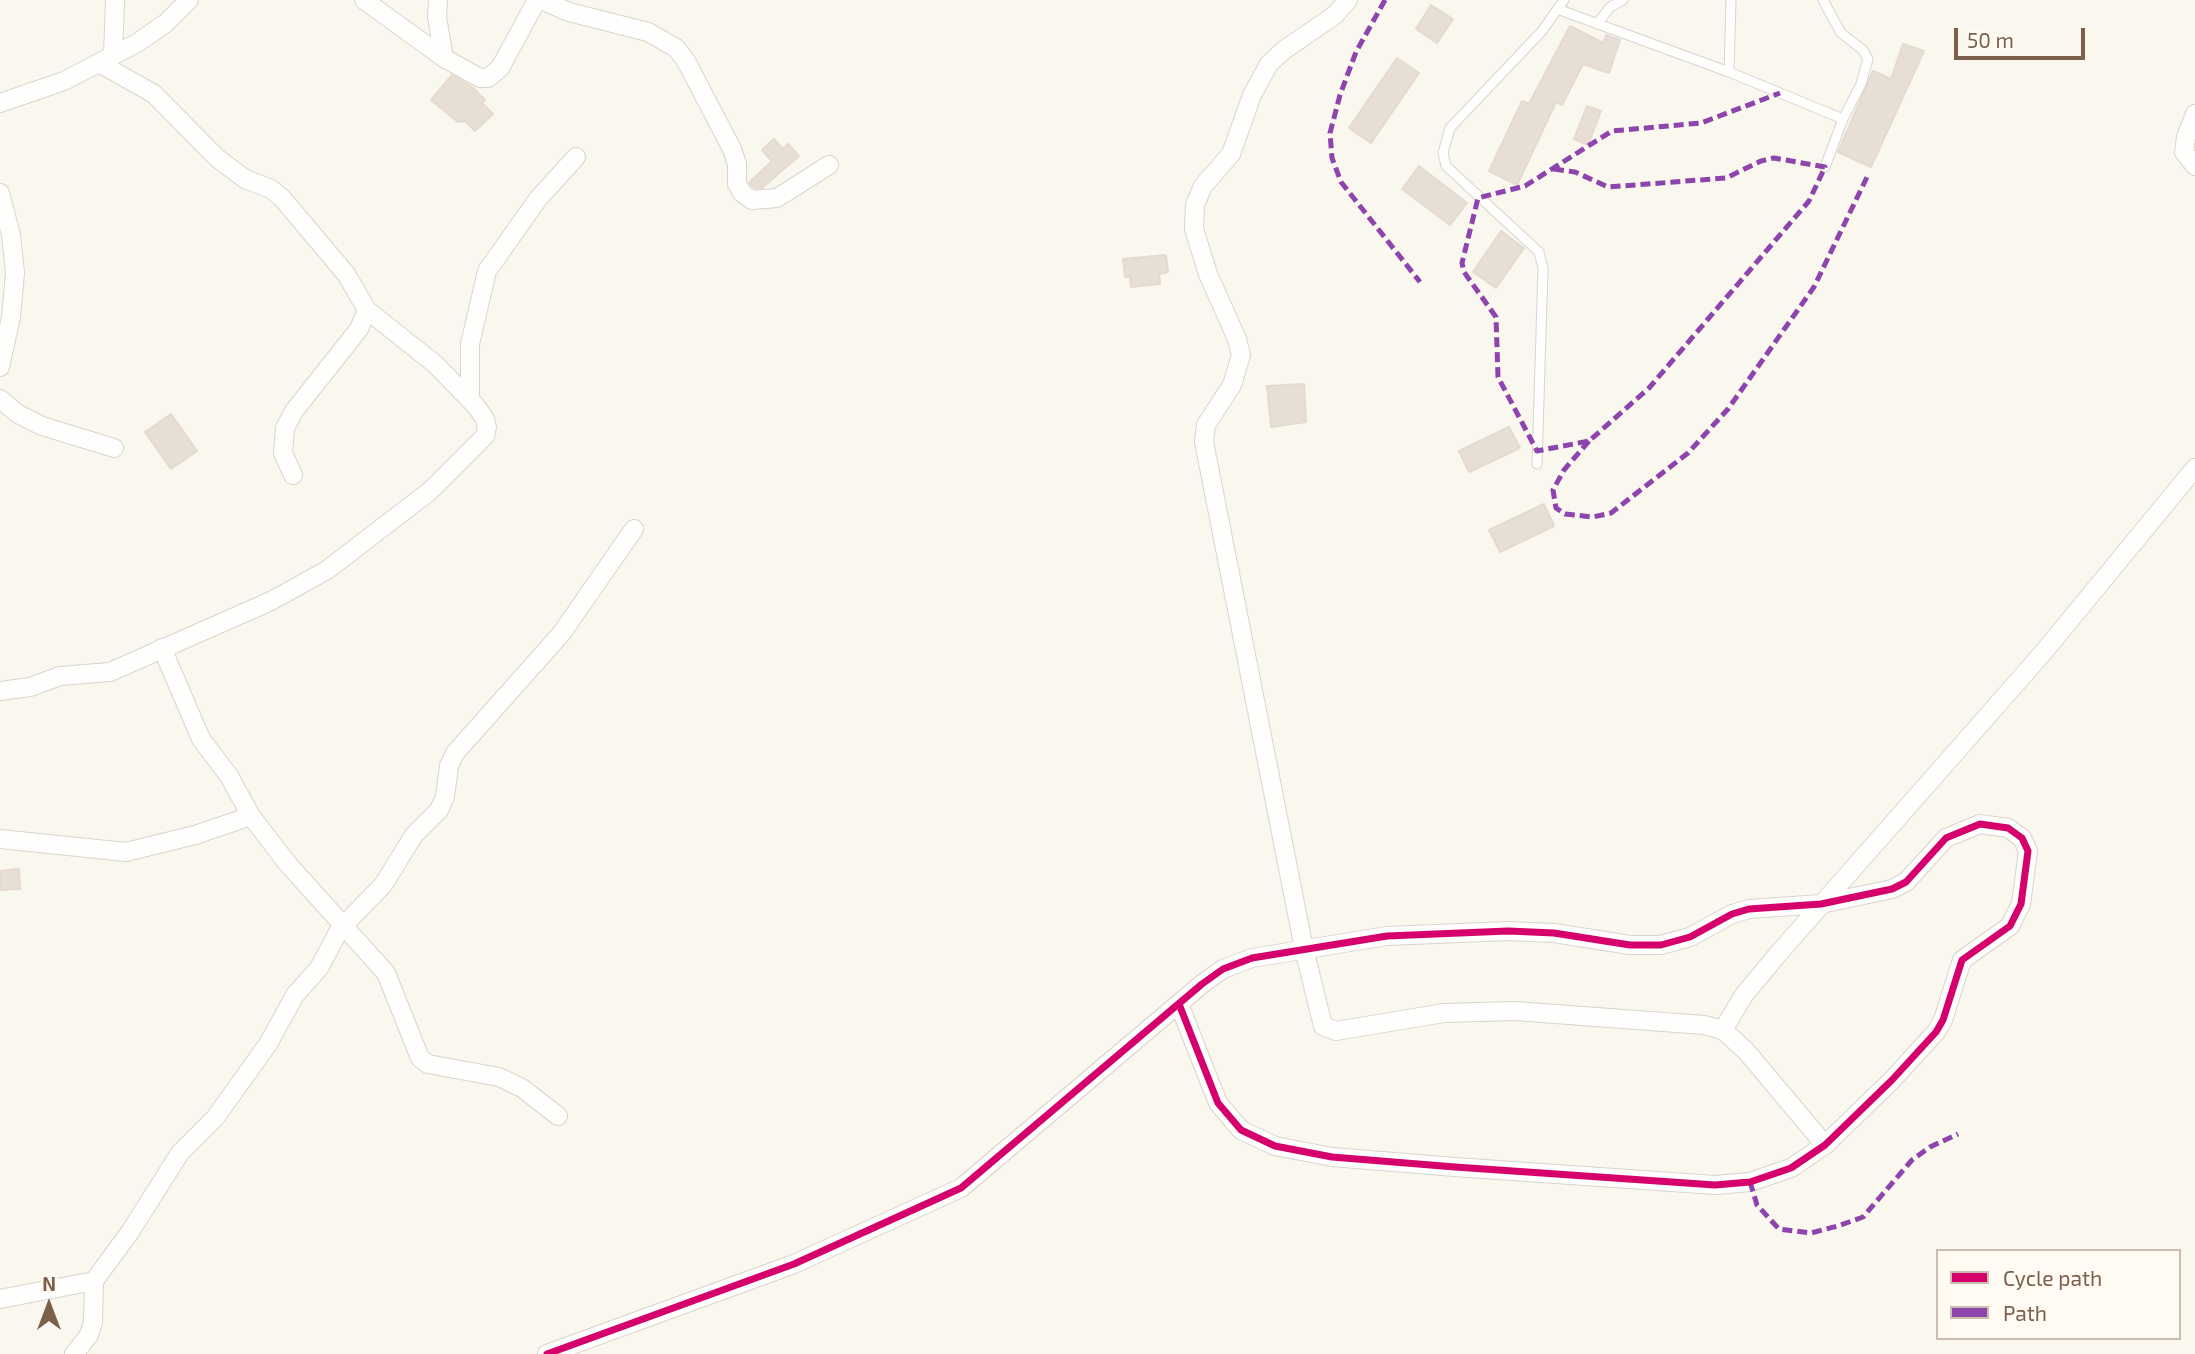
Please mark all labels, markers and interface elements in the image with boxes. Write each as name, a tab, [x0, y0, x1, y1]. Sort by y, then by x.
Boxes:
scale bar	[1957, 14, 2088, 58]
text: 50 m	[1967, 27, 2014, 52]
legend	[1936, 1249, 2181, 1340]
text: Cycle path	[2003, 1265, 2102, 1290]
north arrow	[14, 1270, 84, 1340]
text: N	[42, 1272, 56, 1295]
text: Path	[2003, 1300, 2047, 1325]

